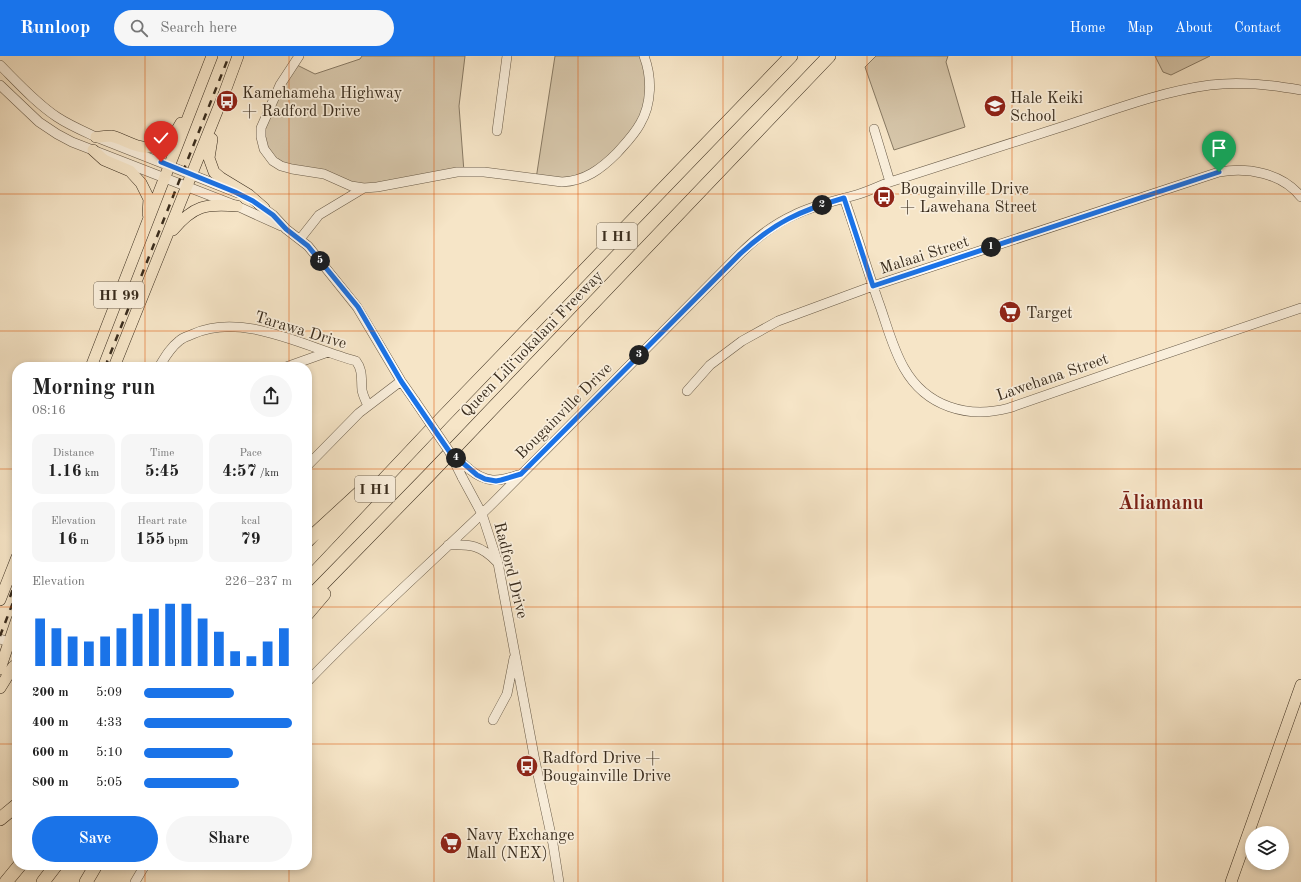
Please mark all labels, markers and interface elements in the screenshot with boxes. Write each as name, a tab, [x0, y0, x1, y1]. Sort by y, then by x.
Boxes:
search box	[114, 10, 394, 46]
icon: search	[128, 17, 150, 39]
text: Runloop	[20, 19, 90, 38]
text: Search here	[160, 21, 237, 36]
text: Home	[1070, 21, 1105, 35]
text: Map	[1127, 21, 1153, 35]
text: About	[1175, 21, 1212, 35]
text: Contact	[1234, 21, 1281, 35]
place label: Kamehameha Highway + Radford Drive	[242, 86, 403, 120]
bus stop icon: Kamehameha Highway + Radford Drive	[214, 88, 240, 114]
place label: Hale Keiki School	[1010, 91, 1083, 125]
school or university icon: Hale Keiki School	[982, 93, 1008, 119]
pin	[144, 121, 178, 162]
icon: check	[150, 127, 172, 149]
pin	[1202, 131, 1236, 172]
icon: arrive	[1208, 137, 1230, 159]
place label: Bougainville Drive + Lawehana Street	[900, 182, 1037, 216]
bus stop icon: Bougainville Drive + Lawehana Street	[871, 184, 897, 210]
pin: 2	[812, 195, 832, 215]
text: 2	[819, 199, 825, 210]
road number: I H1	[597, 223, 637, 249]
street label: Malaai Street	[878, 234, 972, 278]
pin: 1	[981, 237, 1001, 257]
text: 1	[988, 241, 994, 252]
pin: 5	[310, 251, 330, 271]
text: 5	[317, 255, 323, 266]
street label: Queen Liliʻuokalani Freeway	[458, 268, 607, 421]
road number: HI 99	[94, 282, 144, 308]
supermarket icon: Target	[997, 299, 1023, 325]
place label: Target	[1026, 306, 1073, 322]
street label: Tarawa Drive	[253, 309, 348, 352]
pin: 3	[629, 345, 649, 365]
text: 3	[636, 349, 642, 360]
street label: Lawehana Street	[995, 351, 1111, 405]
street label: Bougainville Drive	[513, 360, 616, 463]
button: share	[250, 375, 292, 417]
text: Morning run	[32, 377, 155, 399]
text: 08:16	[32, 404, 66, 417]
text: Distance	[53, 448, 94, 459]
text: Time	[150, 448, 174, 459]
text: Pace	[240, 448, 262, 459]
pin: 4	[446, 448, 466, 468]
text: 4	[453, 452, 459, 463]
text: 1.16	[47, 463, 82, 480]
text: 5:45	[145, 463, 179, 480]
text: 4:57	[222, 463, 257, 480]
text: km	[82, 468, 99, 479]
text: /km	[257, 468, 279, 479]
road number: I H1	[355, 476, 395, 502]
district label: Āliamanu	[1118, 490, 1204, 514]
text: Elevation	[51, 516, 96, 527]
text: Heart rate	[137, 516, 187, 527]
text: kcal	[241, 516, 260, 527]
street label: Radford Drive	[490, 521, 530, 620]
text: 16	[58, 531, 77, 548]
text: 155	[136, 531, 165, 548]
text: 79	[241, 531, 261, 548]
text: m	[77, 536, 89, 547]
text: bpm	[165, 536, 188, 547]
text: Elevation	[32, 575, 85, 588]
text: 226–237 m	[225, 575, 292, 588]
text: 200 m	[32, 686, 69, 699]
text: 5:09	[96, 686, 122, 699]
text: 400 m	[32, 716, 69, 729]
text: 4:33	[96, 716, 122, 729]
text: 600 m	[32, 746, 69, 759]
text: 5:10	[96, 746, 122, 759]
place label: Radford Drive + Bougainville Drive	[542, 751, 671, 785]
bus stop icon: Radford Drive + Bougainville Drive	[514, 753, 540, 779]
text: 800 m	[32, 776, 69, 789]
text: 5:05	[96, 776, 122, 789]
button: Save	[32, 816, 158, 862]
button: Share	[166, 816, 292, 862]
map controls	[1245, 826, 1289, 870]
button: layers	[1245, 826, 1289, 870]
place label: Navy Exchange Mall (NEX)	[466, 828, 574, 862]
supermarket icon: Navy Exchange Mall (NEX)	[438, 830, 464, 856]

